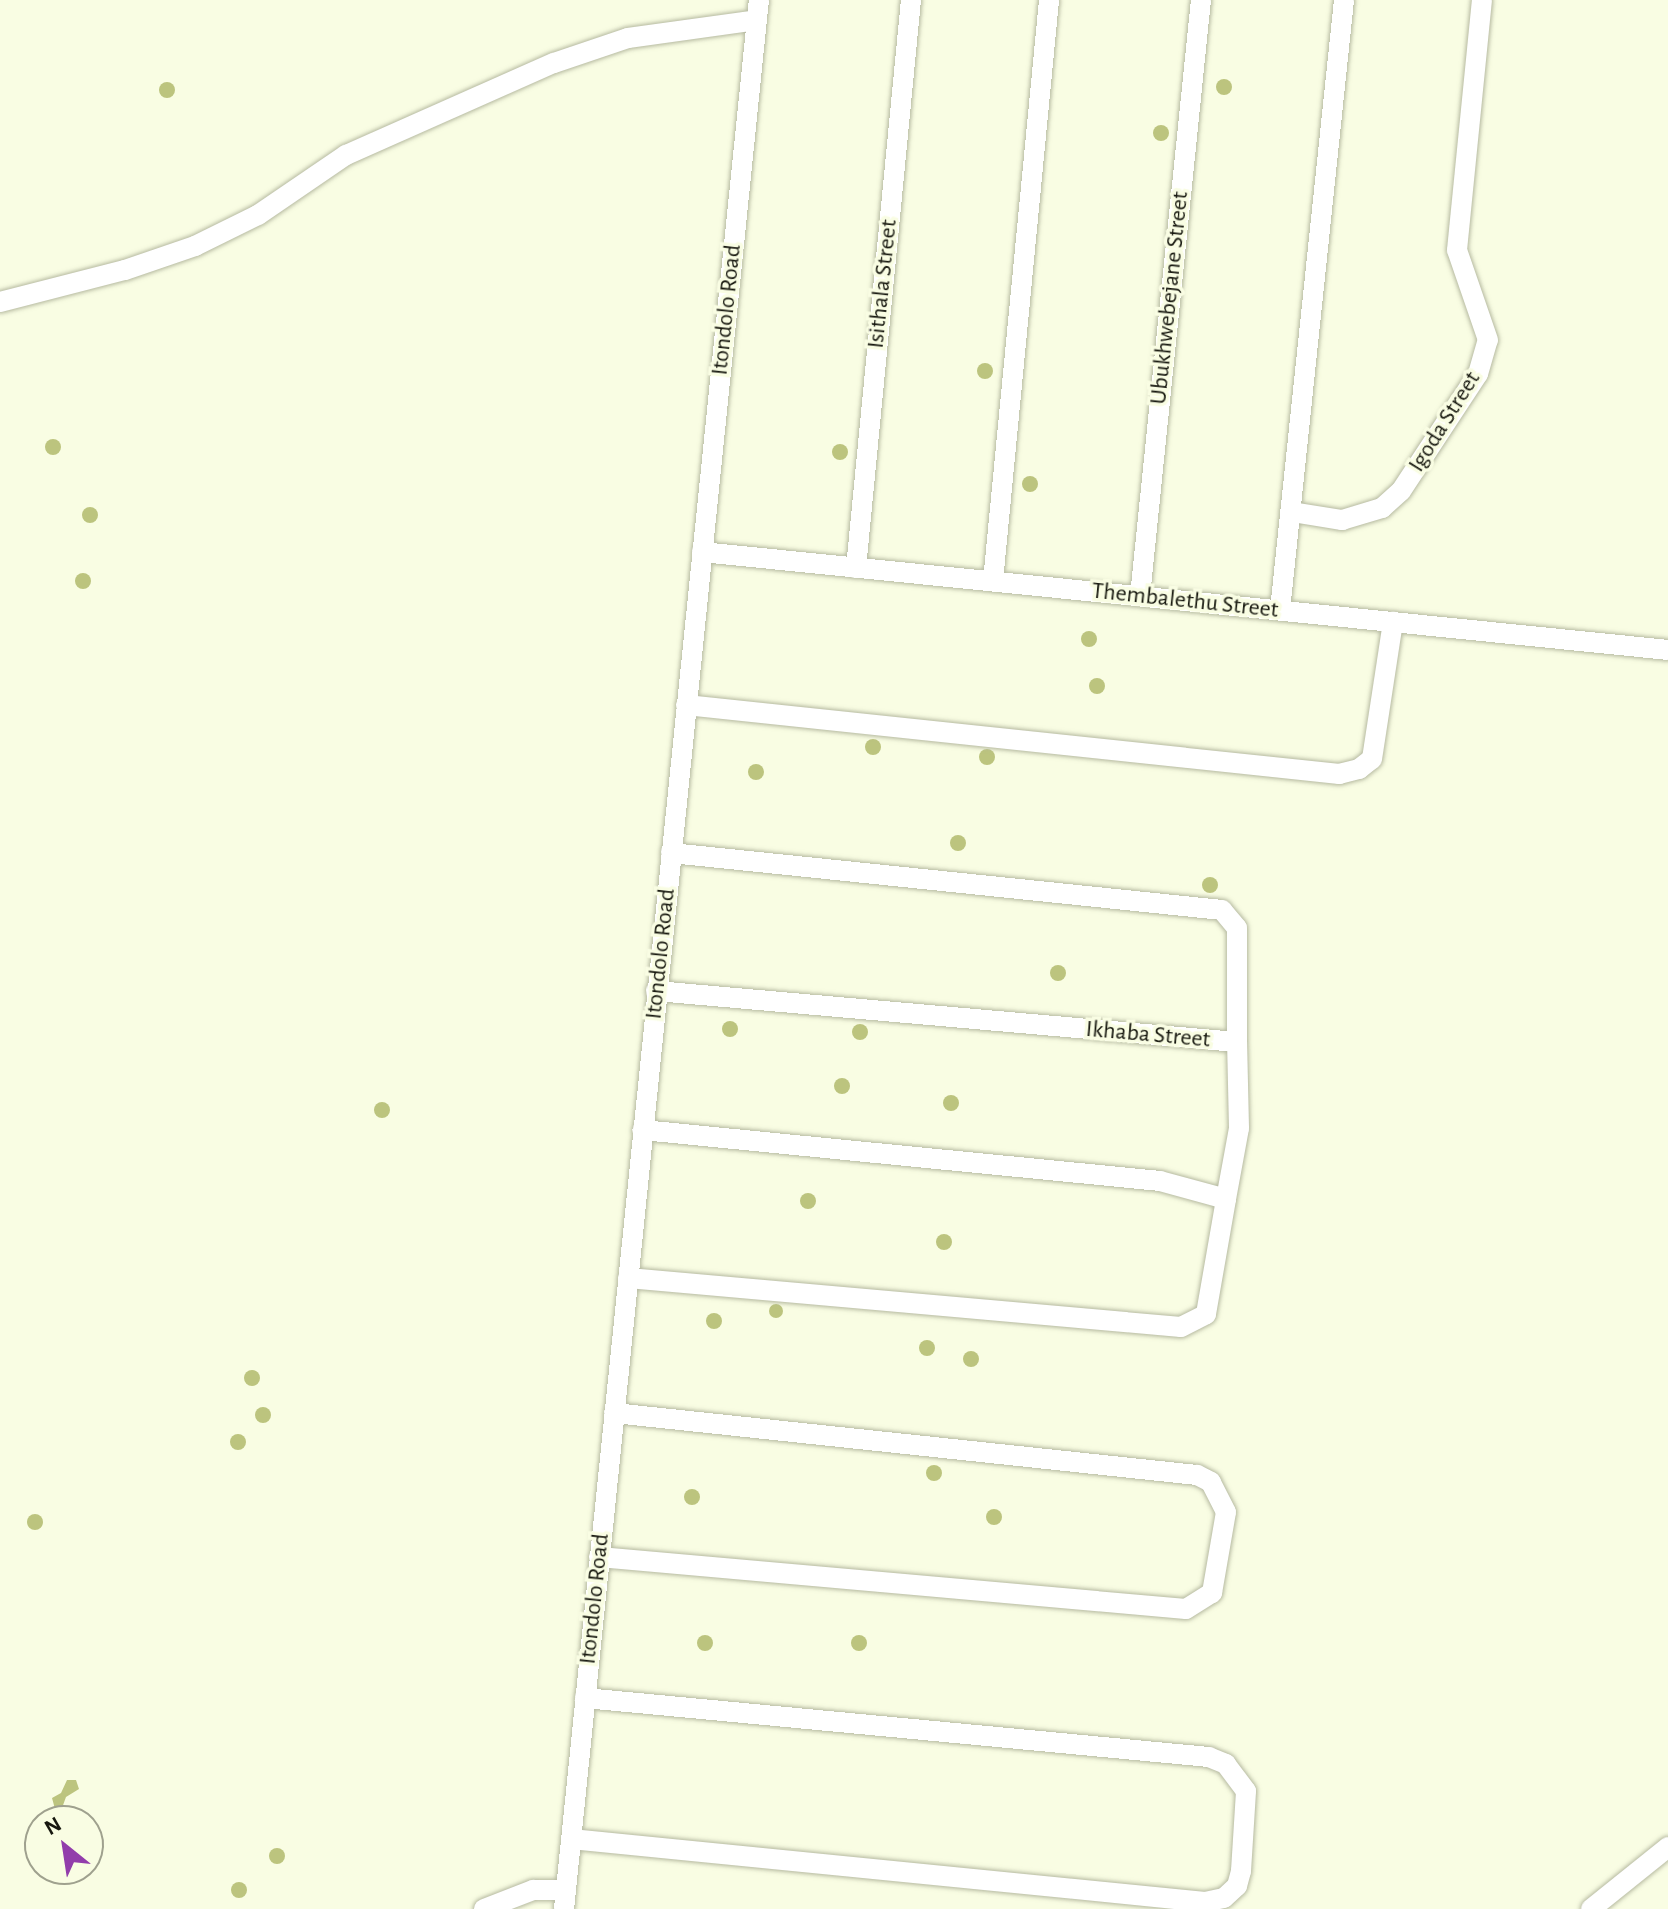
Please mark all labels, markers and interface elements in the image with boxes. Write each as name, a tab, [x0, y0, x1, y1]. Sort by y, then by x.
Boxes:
street label: Ubukhwebejane Street	[1144, 190, 1196, 406]
street label: Isithala Street	[862, 218, 904, 350]
street label: Itondolo Road	[706, 243, 748, 377]
street label: Igoda Street	[1403, 366, 1487, 478]
street label: Thembalethu Street	[1090, 577, 1280, 625]
street label: Itondolo Road	[640, 887, 682, 1021]
street label: Ikhaba Street	[1085, 1015, 1211, 1055]
street label: Itondolo Road	[574, 1532, 616, 1666]
north arrow	[24, 1805, 104, 1885]
text: N	[41, 1813, 65, 1839]

